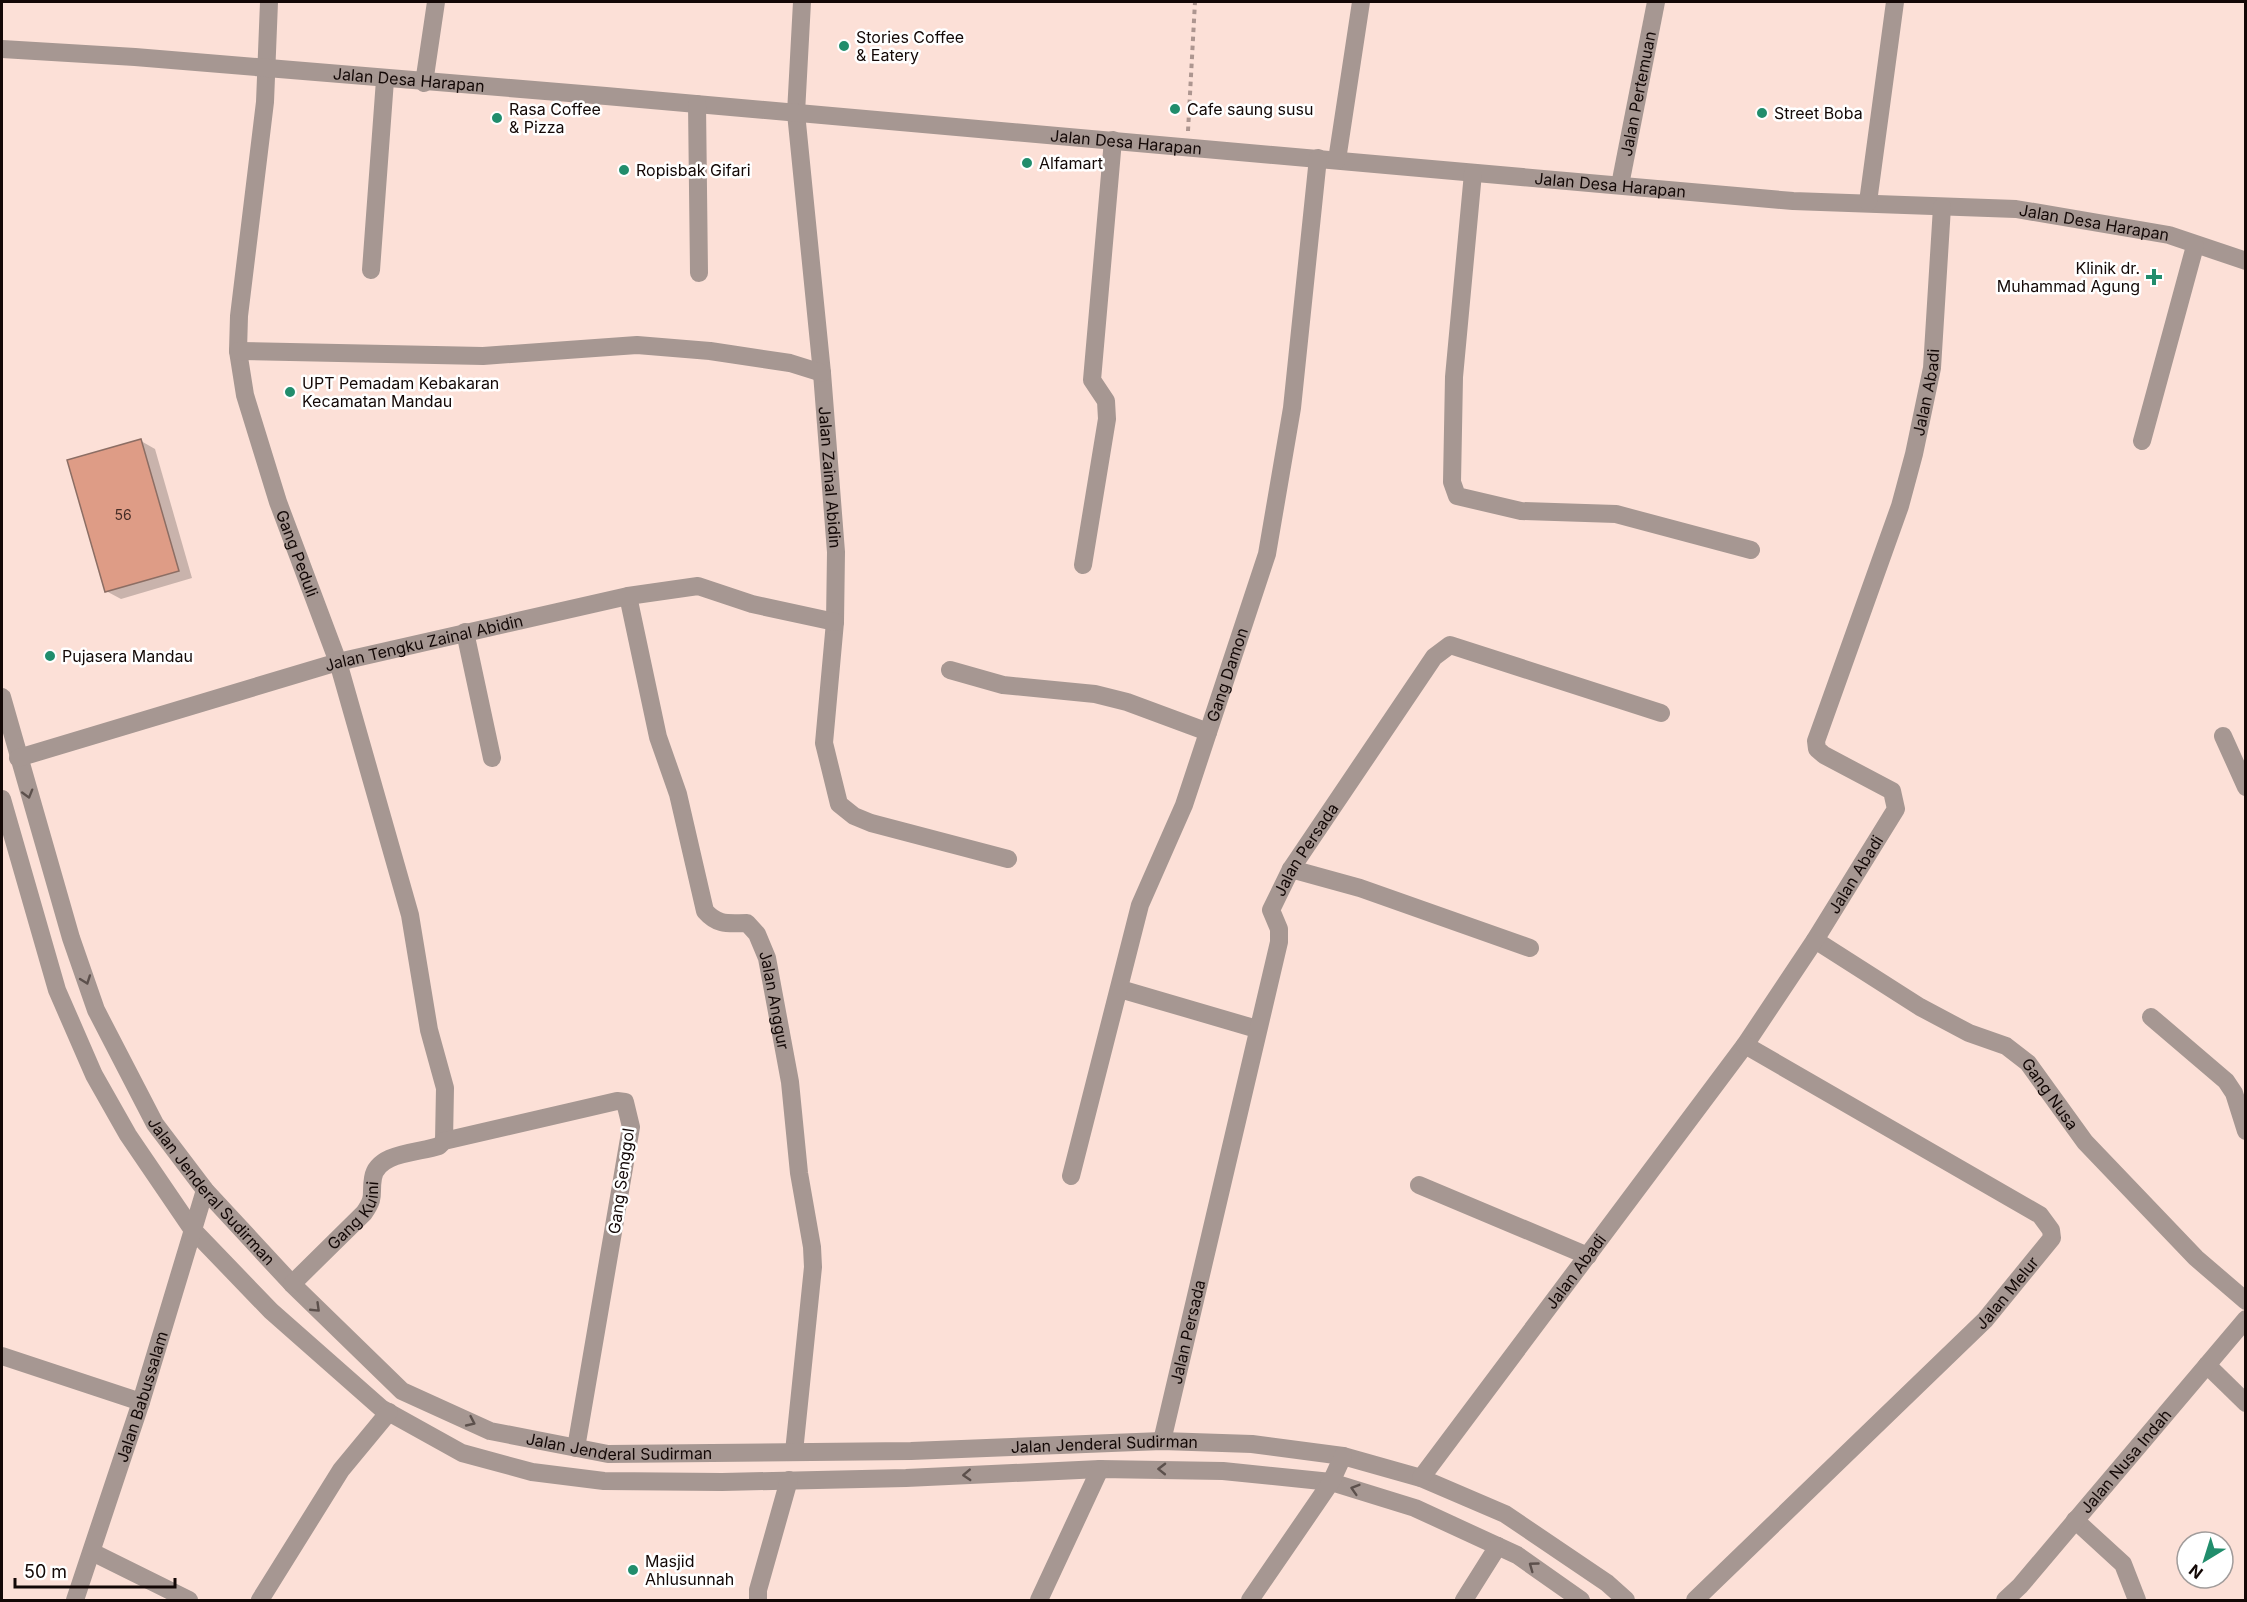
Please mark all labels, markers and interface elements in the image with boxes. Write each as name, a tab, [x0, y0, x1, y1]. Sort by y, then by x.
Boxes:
place label: Stories Coffee & Eatery	[856, 27, 964, 65]
street label: Jalan Pertemuan	[1616, 30, 1660, 158]
marker: Stories Coffee & Eatery	[837, 39, 851, 53]
street label: Jalan Desa Harapan	[332, 63, 485, 96]
place label: Rasa Coffee & Pizza	[509, 99, 601, 137]
place label: Cafe saung susu	[1187, 99, 1313, 119]
marker: Cafe saung susu	[1168, 102, 1182, 116]
place label: Street Boba	[1774, 103, 1863, 123]
marker: Street Boba	[1755, 106, 1769, 120]
marker: Rasa Coffee & Pizza	[490, 111, 504, 125]
street label: Jalan Desa Harapan	[1050, 125, 1203, 159]
place label: Alfamart	[1039, 153, 1103, 173]
marker: Alfamart	[1020, 156, 1034, 170]
place label: Ropisbak Gifari	[636, 160, 751, 180]
marker: Ropisbak Gifari	[617, 163, 631, 177]
street label: Jalan Desa Harapan	[1534, 168, 1687, 201]
street label: Jalan Desa Harapan	[2018, 200, 2171, 245]
place label: Klinik dr. Muhammad Agung	[1997, 258, 2140, 296]
marker: Klinik dr. Muhammad Agung	[2145, 268, 2163, 286]
street label: Jalan Abadi	[1908, 348, 1943, 438]
place label: UPT Pemadam Kebakaran Kecamatan Mandau	[302, 373, 499, 411]
marker: UPT Pemadam Kebakaran Kecamatan Mandau	[283, 385, 297, 399]
street label: Jalan Zainal Abidin	[815, 405, 846, 549]
house number: 56	[114, 506, 132, 523]
street label: Gang Peduli	[272, 507, 323, 600]
street label: Jalan Tengku Zainal Abidin	[322, 610, 525, 675]
street label: Gang Damon	[1202, 625, 1252, 725]
place label: Pujasera Mandau	[62, 646, 193, 666]
marker: Pujasera Mandau	[43, 649, 57, 663]
one-way arrow	[21, 788, 33, 799]
street label: Jalan Persada	[1269, 799, 1343, 900]
street label: Jalan Abadi	[1824, 832, 1887, 917]
street label: Jalan Anggur	[755, 947, 794, 1051]
one-way arrow	[78, 974, 91, 985]
street label: Gang Nusa	[2018, 1054, 2083, 1134]
street label: Jalan Jenderal Sudirman	[143, 1114, 279, 1269]
street label: Gang Senggol	[604, 1127, 638, 1235]
street label: Gang Kuini	[323, 1180, 382, 1254]
street label: Jalan Abadi	[1541, 1230, 1610, 1313]
street label: Jalan Melur	[1971, 1253, 2043, 1334]
street label: Jalan Persada	[1166, 1278, 1209, 1386]
one-way arrow	[309, 1300, 320, 1311]
street label: Jalan Babussalam	[112, 1329, 172, 1465]
street label: Jalan Nusa Indah	[2076, 1405, 2175, 1517]
one-way arrow	[464, 1415, 475, 1427]
street label: Jalan Jenderal Sudirman	[524, 1428, 712, 1464]
street label: Jalan Jenderal Sudirman	[1010, 1431, 1198, 1457]
one-way arrow	[1157, 1463, 1166, 1475]
one-way arrow	[962, 1468, 971, 1481]
one-way arrow	[1350, 1484, 1361, 1496]
north arrow	[2175, 1530, 2235, 1590]
scale bar	[15, 1551, 176, 1589]
place label: Masjid Ahlusunnah	[645, 1551, 734, 1589]
text: N	[2185, 1560, 2207, 1583]
text: 50 m	[24, 1561, 67, 1582]
one-way arrow	[1529, 1562, 1540, 1573]
marker: Masjid Ahlusunnah	[626, 1563, 640, 1577]

